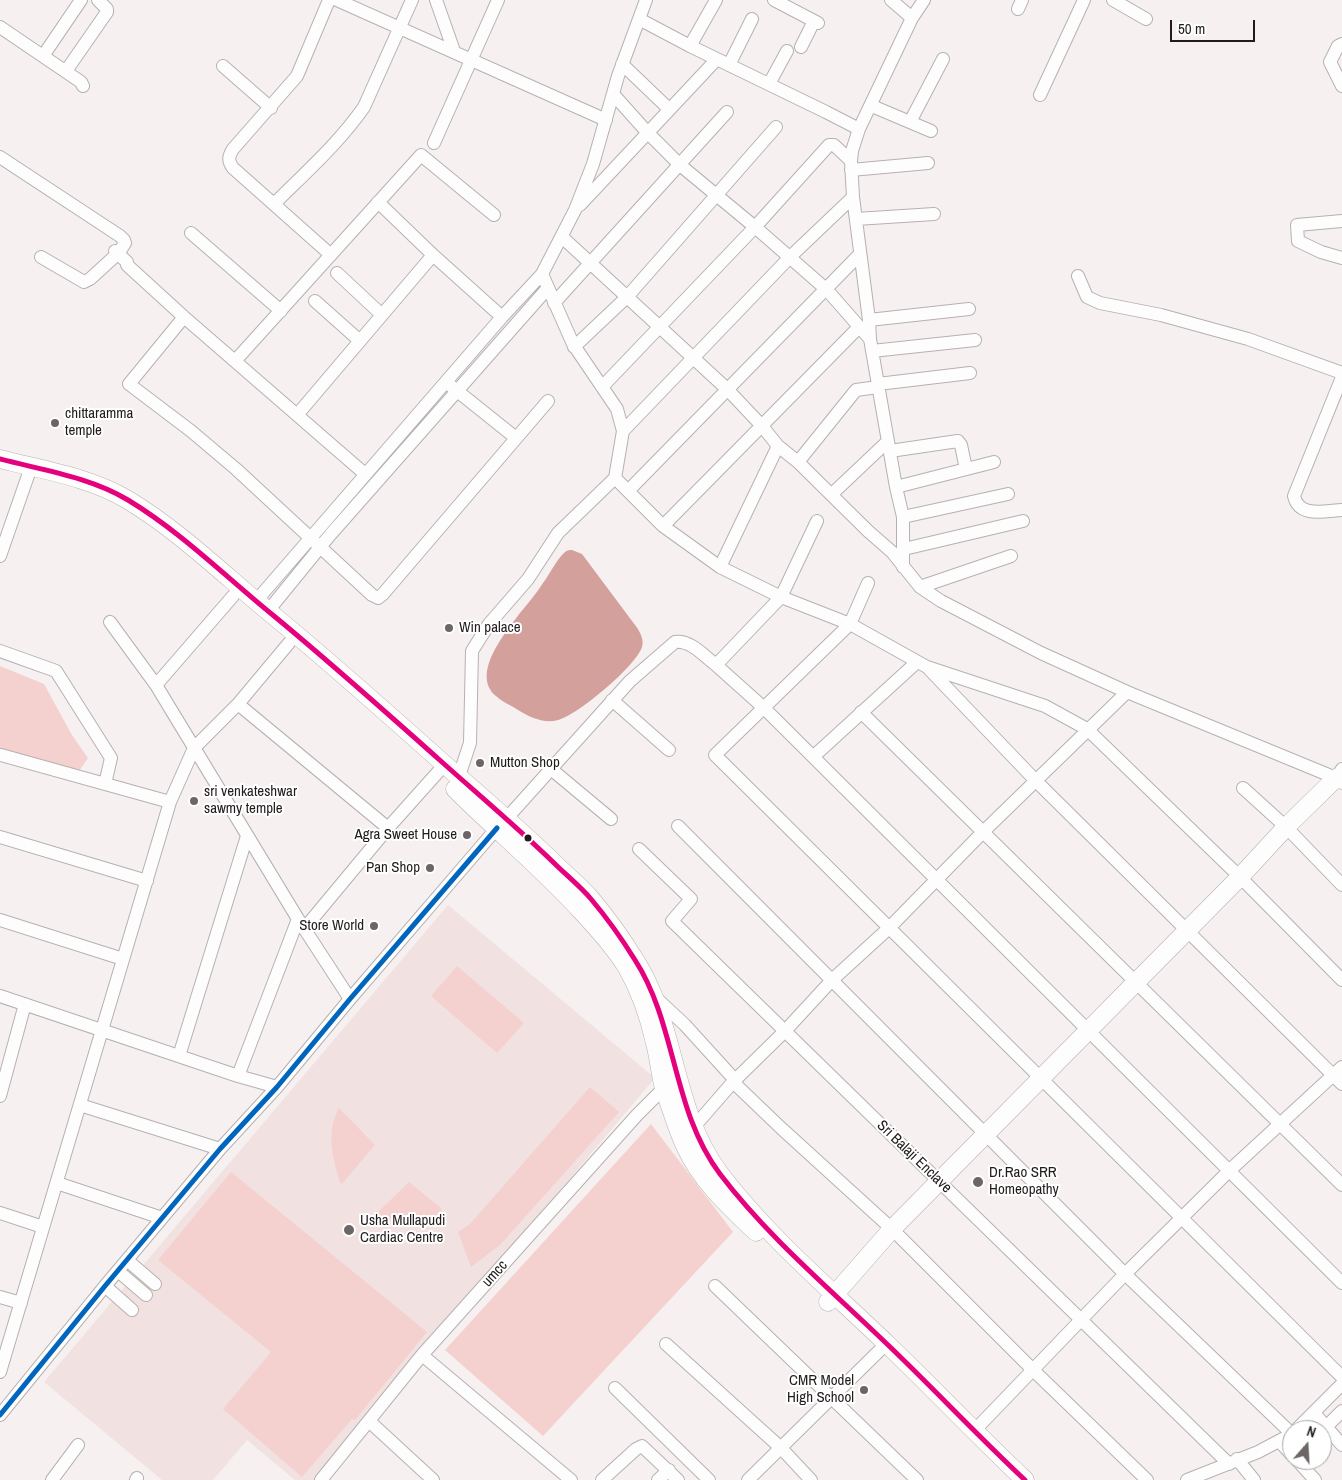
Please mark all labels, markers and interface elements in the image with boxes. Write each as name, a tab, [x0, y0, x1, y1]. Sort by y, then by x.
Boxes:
scale bar	[1172, 10, 1257, 42]
text: 50 m	[1178, 18, 1205, 39]
place label: chittaramma temple	[65, 405, 133, 440]
marker: chittaramma temple	[49, 417, 61, 429]
place label: Win palace	[459, 619, 521, 637]
marker: Win palace	[443, 622, 455, 634]
place label: Mutton Shop	[490, 754, 560, 772]
marker: Mutton Shop	[474, 757, 486, 769]
place label: sri venkateshwar sawmy temple	[204, 783, 297, 818]
marker: sri venkateshwar sawmy temple	[188, 795, 200, 807]
place label: Agra Sweet House	[354, 826, 457, 844]
marker: Agra Sweet House	[461, 829, 473, 841]
unlabelled marker	[523, 833, 533, 843]
place label: Pan Shop	[366, 859, 420, 877]
marker: Pan Shop	[424, 862, 436, 874]
place label: Store World	[299, 917, 364, 935]
marker: Store World	[368, 920, 380, 932]
street label: Sri Balaji Enclave	[873, 1117, 955, 1197]
place label: Dr.Rao SRR Homeopathy	[989, 1164, 1059, 1199]
marker: Dr.Rao SRR Homeopathy	[971, 1175, 985, 1189]
place label: Usha Mullapudi Cardiac Centre	[360, 1212, 445, 1247]
marker: Usha Mullapudi Cardiac Centre	[342, 1223, 356, 1237]
street label: umcc	[478, 1257, 512, 1291]
place label: CMR Model High School	[787, 1372, 854, 1407]
marker: CMR Model High School	[858, 1384, 870, 1396]
north arrow	[1282, 1420, 1332, 1470]
text: N	[1305, 1422, 1318, 1442]

